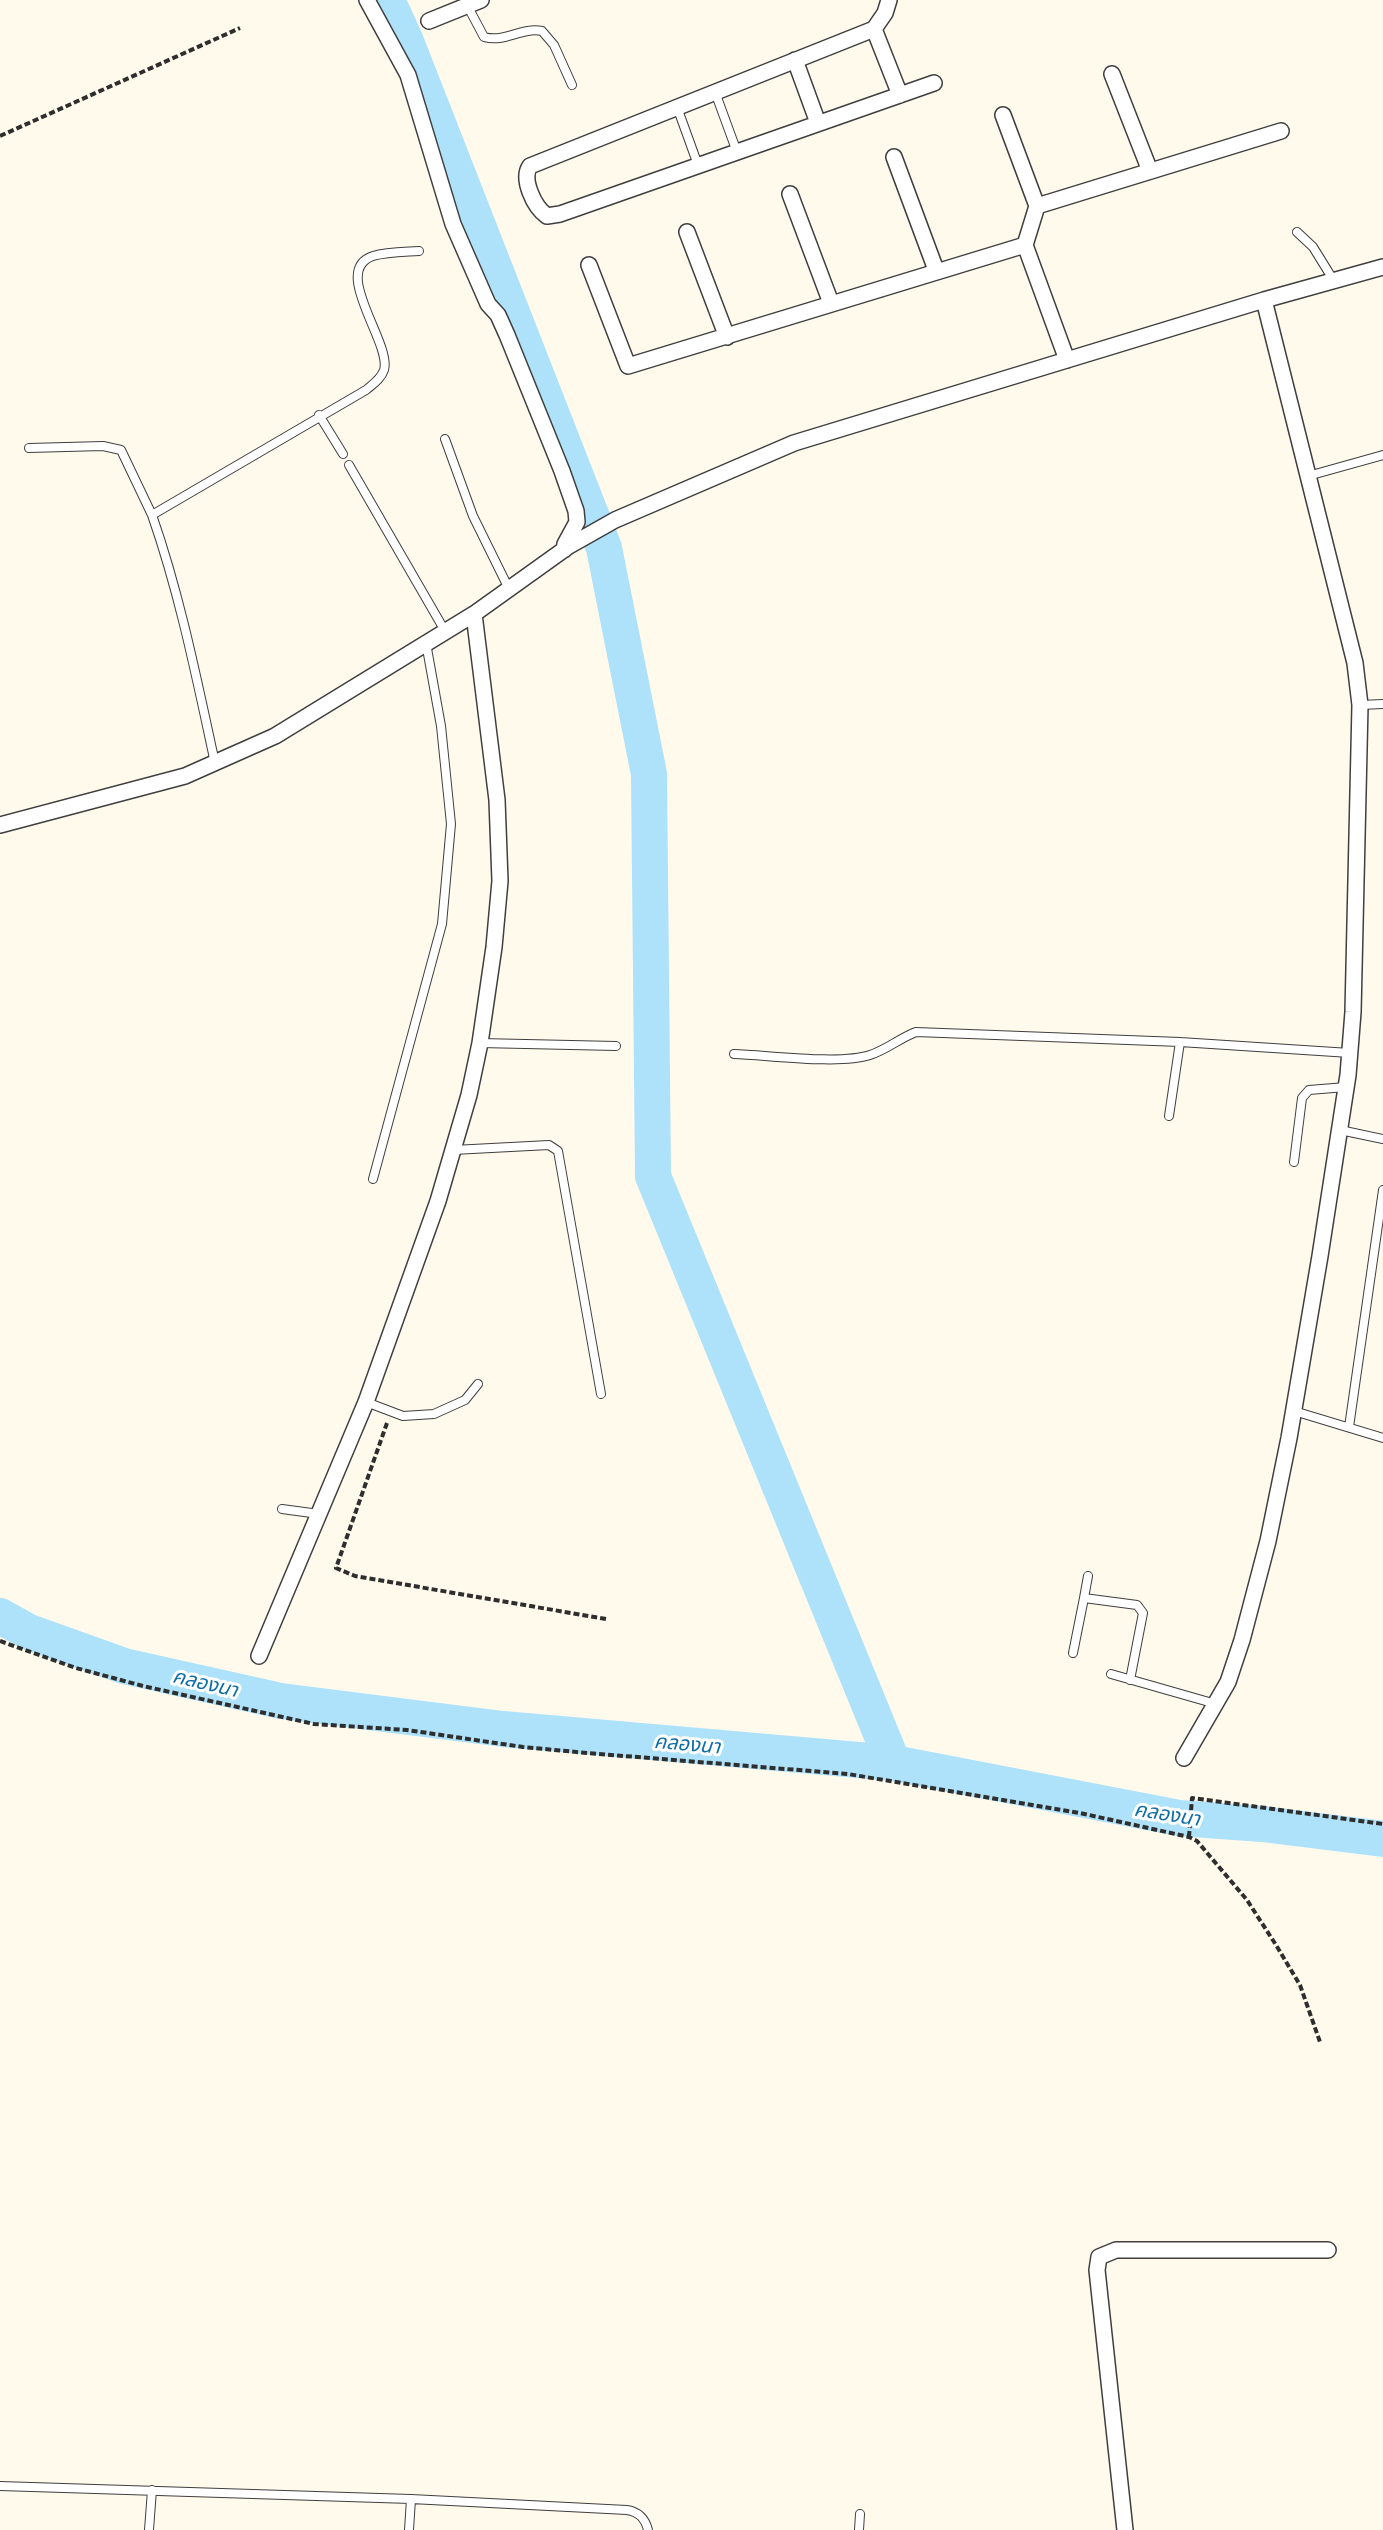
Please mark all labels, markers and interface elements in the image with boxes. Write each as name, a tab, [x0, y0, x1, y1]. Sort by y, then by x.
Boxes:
water label: คลองนา	[170, 1665, 240, 1703]
water label: คลองนา	[653, 1730, 721, 1760]
water label: คลองนา	[1132, 1798, 1202, 1832]

